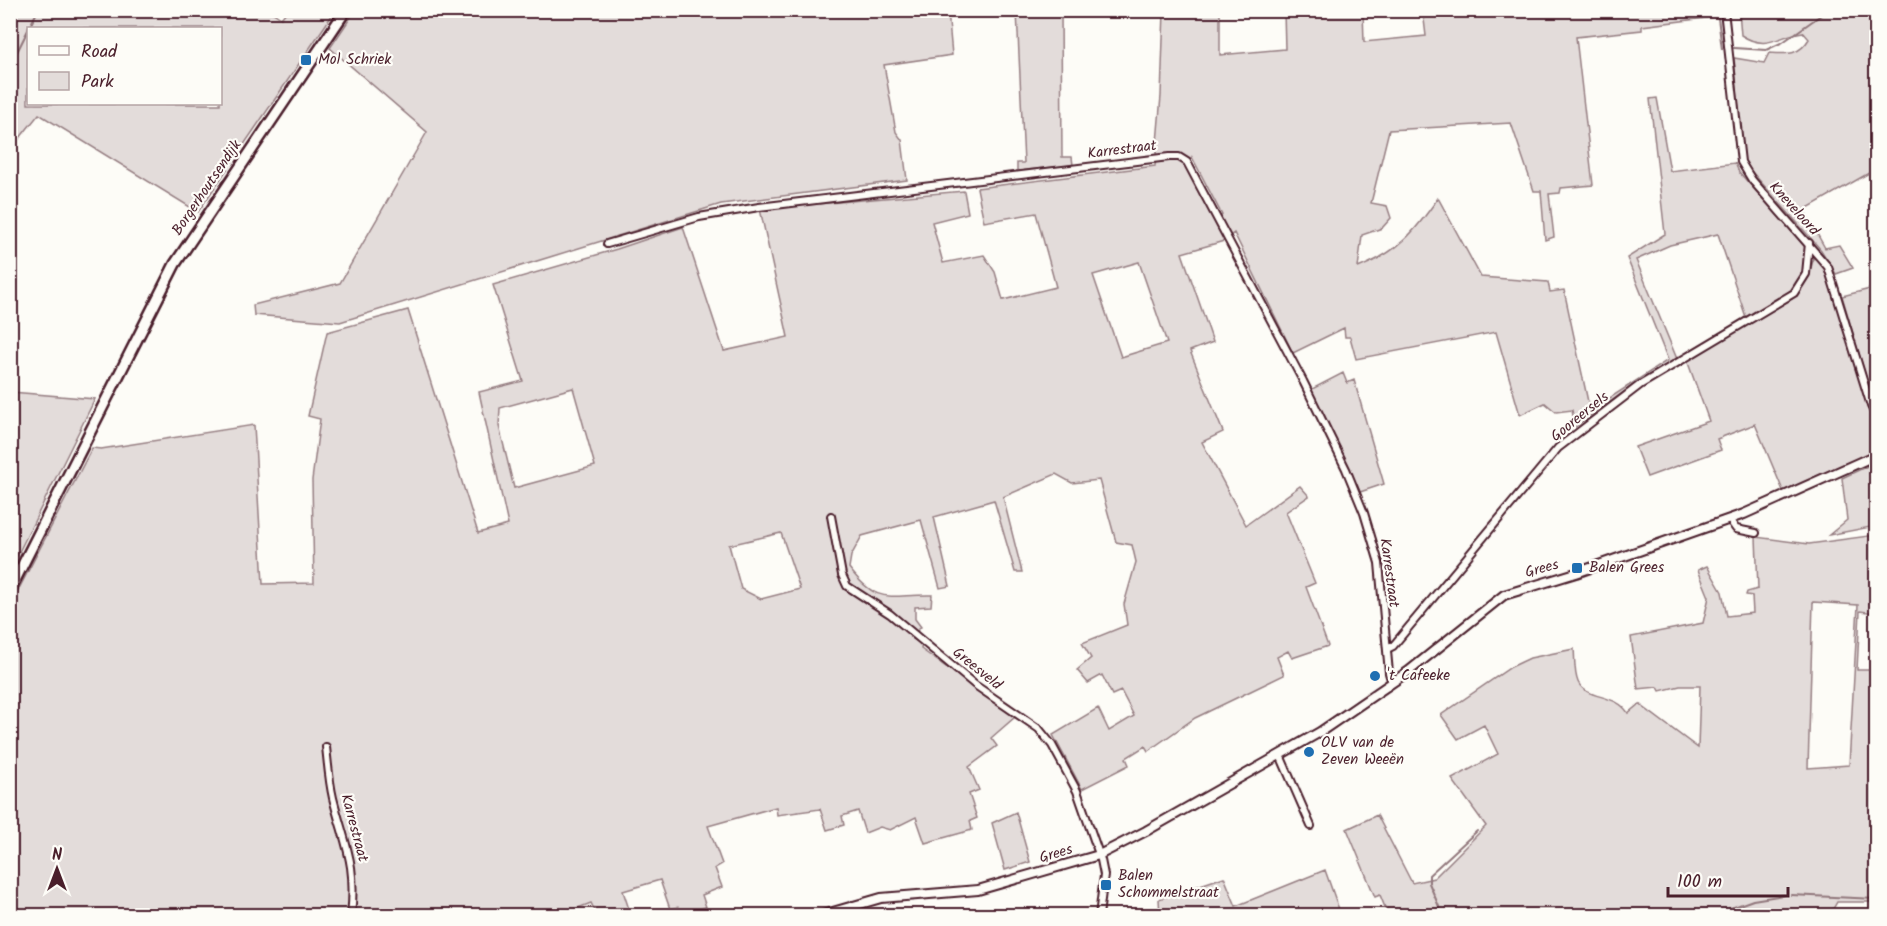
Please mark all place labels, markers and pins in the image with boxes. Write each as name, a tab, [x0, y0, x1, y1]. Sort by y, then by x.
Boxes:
place label: Mol Schriek	[318, 48, 392, 72]
marker: Mol Schriek	[299, 53, 313, 67]
place label: Balen Grees	[1589, 556, 1665, 580]
marker: Balen Grees	[1570, 561, 1584, 575]
place label: 't Cafeeke	[1387, 664, 1450, 688]
marker: 't Cafeeke	[1368, 669, 1382, 683]
place label: OLV van de Zeven Weeën	[1321, 731, 1404, 772]
marker: OLV van de Zeven Weeën	[1302, 745, 1316, 759]
place label: Balen Schommelstraat	[1118, 864, 1219, 905]
marker: Balen Schommelstraat	[1099, 878, 1113, 892]

